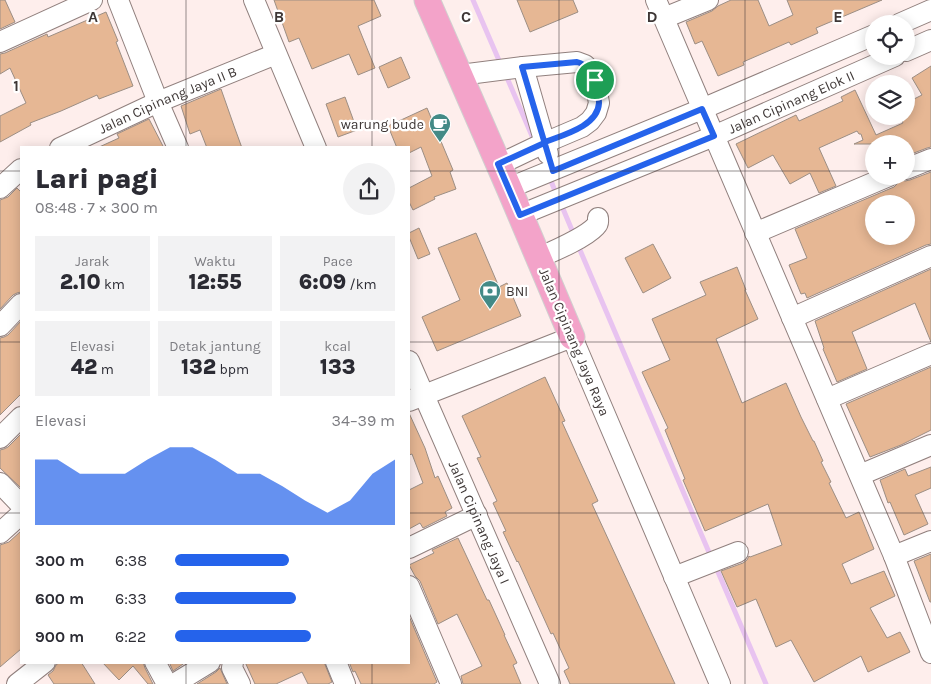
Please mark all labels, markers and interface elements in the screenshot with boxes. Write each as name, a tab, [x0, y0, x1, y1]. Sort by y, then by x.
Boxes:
text: A	[88, 7, 98, 26]
text: B	[274, 7, 284, 26]
text: C	[461, 7, 471, 26]
text: D	[647, 7, 658, 26]
text: E	[833, 7, 843, 26]
map controls	[865, 15, 915, 245]
button: locate	[865, 15, 915, 65]
pin	[574, 59, 616, 101]
street label: Jalan Cipinang Jaya II B	[96, 62, 239, 137]
icon: arrive	[581, 66, 609, 94]
street label: Jalan Cipinang Elok II	[726, 66, 857, 137]
button: layers	[865, 75, 915, 125]
text: 1	[13, 76, 19, 95]
cafe icon: warung bude	[428, 112, 452, 143]
place label: warung bude	[341, 116, 424, 133]
button: +	[865, 135, 915, 185]
text: Lari pagi	[35, 162, 159, 195]
button: share	[343, 163, 395, 215]
button: −	[865, 195, 915, 245]
text: 08:48 · 7 × 300 m	[35, 198, 158, 217]
text: Jarak	[75, 253, 109, 270]
text: Waktu	[194, 253, 236, 270]
text: Pace	[323, 253, 353, 270]
street label: Jalan Cipinang Jaya Raya	[535, 265, 613, 419]
text: 2.10	[60, 270, 101, 294]
text: 12:55	[188, 270, 242, 294]
text: 6:09	[299, 270, 346, 294]
text: km	[101, 276, 125, 293]
text: /km	[346, 276, 377, 293]
bank icon: BNI	[478, 279, 502, 310]
place label: BNI	[506, 283, 528, 300]
text: Elevasi	[70, 338, 115, 355]
text: Detak jantung	[169, 338, 261, 355]
text: kcal	[324, 338, 351, 355]
text: 42	[71, 355, 97, 379]
text: 132	[181, 355, 216, 379]
text: 133	[320, 355, 355, 379]
text: m	[97, 361, 114, 378]
text: bpm	[216, 361, 249, 378]
text: Elevasi	[35, 411, 87, 430]
text: 34–39 m	[332, 411, 395, 430]
street label: Jalan Cipinang Jaya I	[445, 458, 514, 587]
text: 300 m	[35, 551, 84, 570]
text: 6:38	[115, 551, 147, 570]
text: 600 m	[35, 589, 84, 608]
text: 6:33	[115, 589, 147, 608]
text: 900 m	[35, 627, 84, 646]
text: 6:22	[115, 627, 146, 646]

